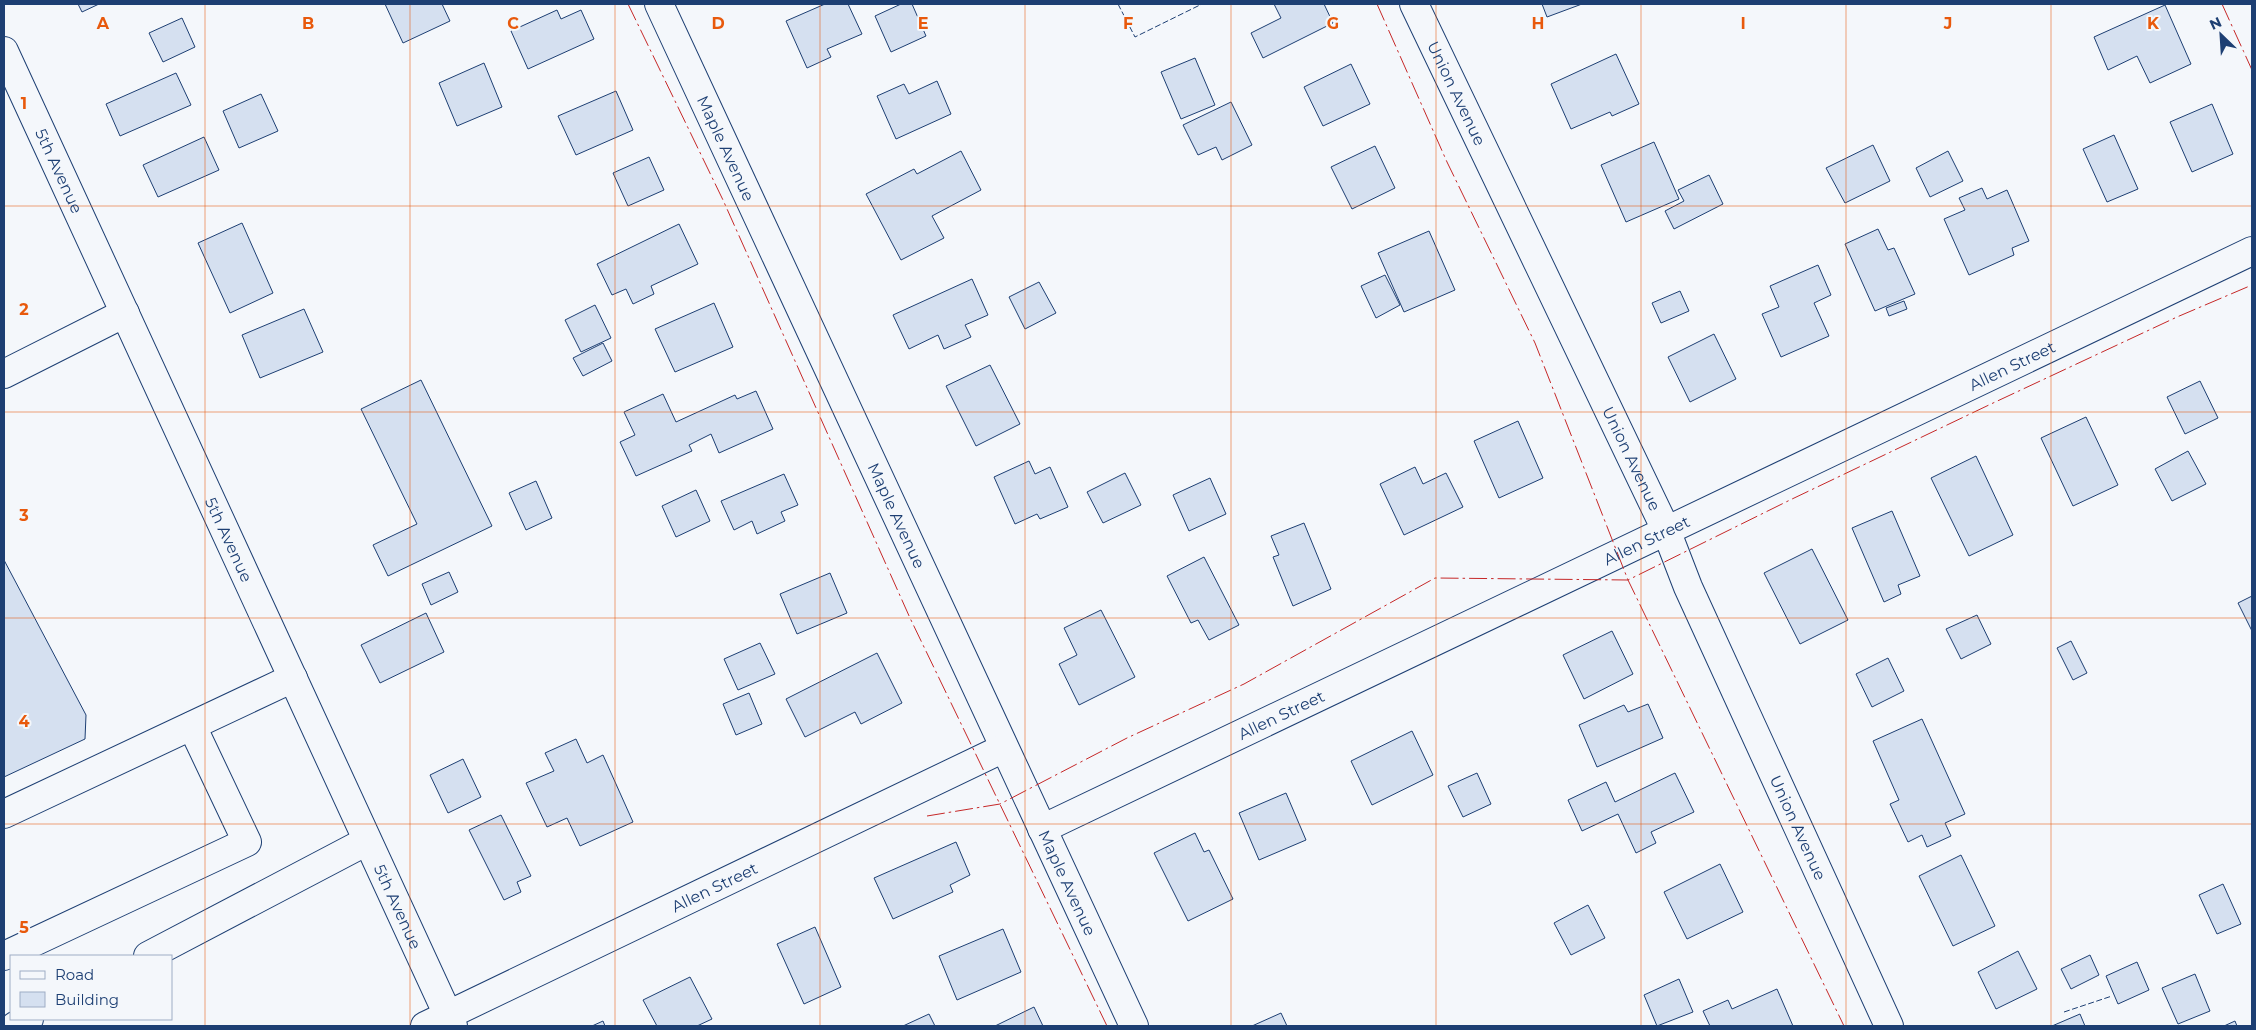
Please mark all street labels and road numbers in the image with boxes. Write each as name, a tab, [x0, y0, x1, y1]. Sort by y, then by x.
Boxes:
street label: Union Avenue	[1424, 38, 1490, 148]
street label: Maple Avenue	[693, 92, 759, 204]
street label: 5th Avenue	[32, 126, 87, 216]
street label: Allen Street	[1966, 337, 2059, 394]
street label: Union Avenue	[1599, 403, 1665, 514]
street label: Maple Avenue	[864, 460, 929, 571]
street label: 5th Avenue	[201, 494, 257, 585]
street label: Allen Street	[1600, 511, 1693, 569]
street label: Allen Street	[1235, 686, 1328, 743]
street label: Union Avenue	[1766, 772, 1830, 883]
street label: Maple Avenue	[1035, 827, 1100, 939]
street label: Allen Street	[668, 858, 761, 916]
street label: 5th Avenue	[370, 861, 426, 952]

